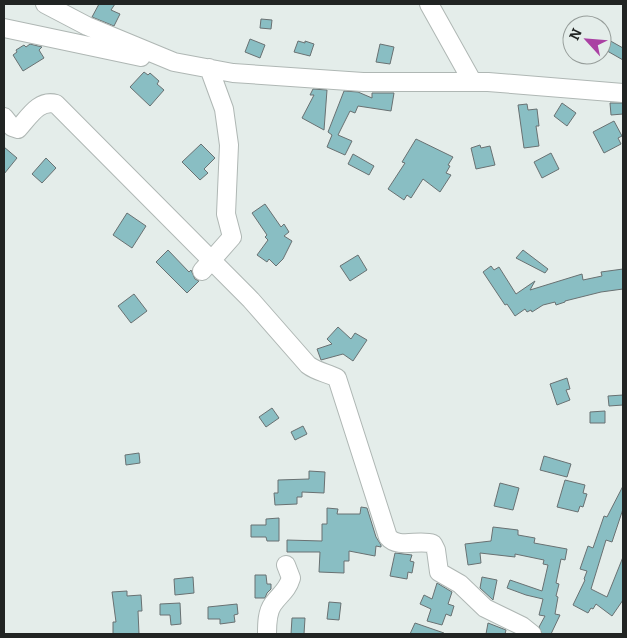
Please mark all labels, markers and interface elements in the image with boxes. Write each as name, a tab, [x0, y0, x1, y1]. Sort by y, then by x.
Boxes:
north arrow	[562, 15, 612, 65]
text: N	[566, 26, 586, 43]

